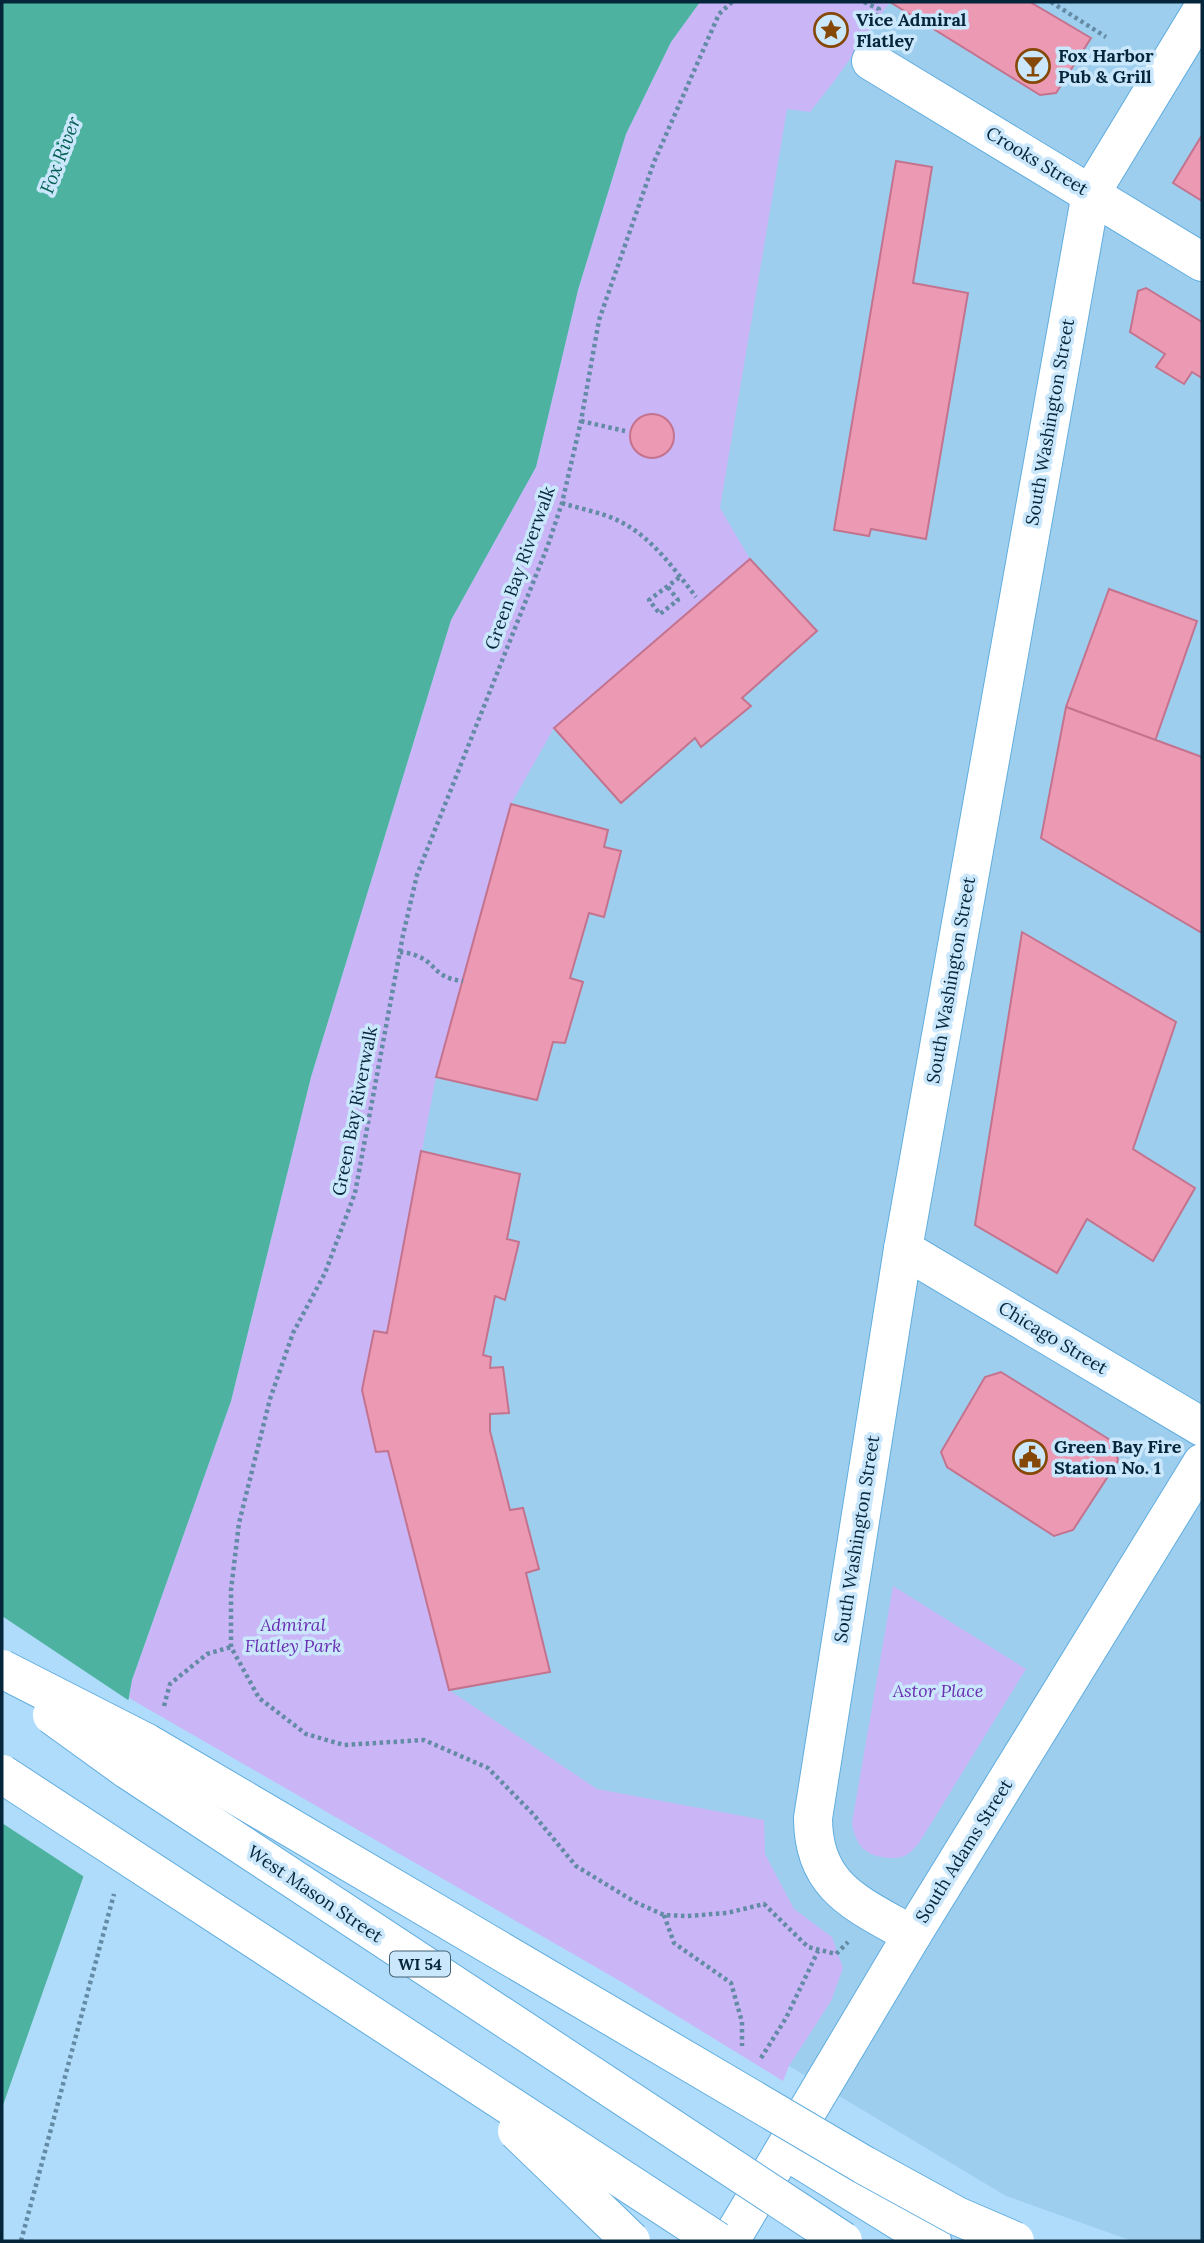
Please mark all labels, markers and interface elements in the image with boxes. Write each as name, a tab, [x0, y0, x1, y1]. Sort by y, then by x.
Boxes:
place label: Vice Admiral Flatley	[856, 8, 967, 52]
place icon: Vice Admiral Flatley	[812, 11, 850, 49]
place label: Fox Harbor Pub & Grill	[1058, 44, 1154, 88]
bar icon: Fox Harbor Pub & Grill	[1014, 47, 1052, 85]
water label: Fox River	[34, 113, 86, 197]
street label: Crooks Street	[982, 121, 1093, 200]
street label: South Washington Street	[1020, 317, 1079, 527]
street label: Green Bay Riverwalk	[479, 483, 560, 653]
street label: South Washington Street	[921, 875, 980, 1085]
street label: Green Bay Riverwalk	[327, 1024, 382, 1198]
street label: Chicago Street	[994, 1296, 1112, 1379]
street label: South Washington Street	[829, 1434, 884, 1644]
place label: Green Bay Fire Station No. 1	[1054, 1435, 1182, 1479]
public building icon: Green Bay Fire Station No. 1	[1011, 1438, 1049, 1476]
park label: Admiral Flatley Park	[245, 1613, 341, 1657]
park label: Astor Place	[892, 1679, 983, 1702]
street label: South Adams Street	[910, 1774, 1017, 1927]
street label: West Mason Street	[243, 1840, 387, 1947]
road number: WI 54	[390, 1952, 450, 1976]

